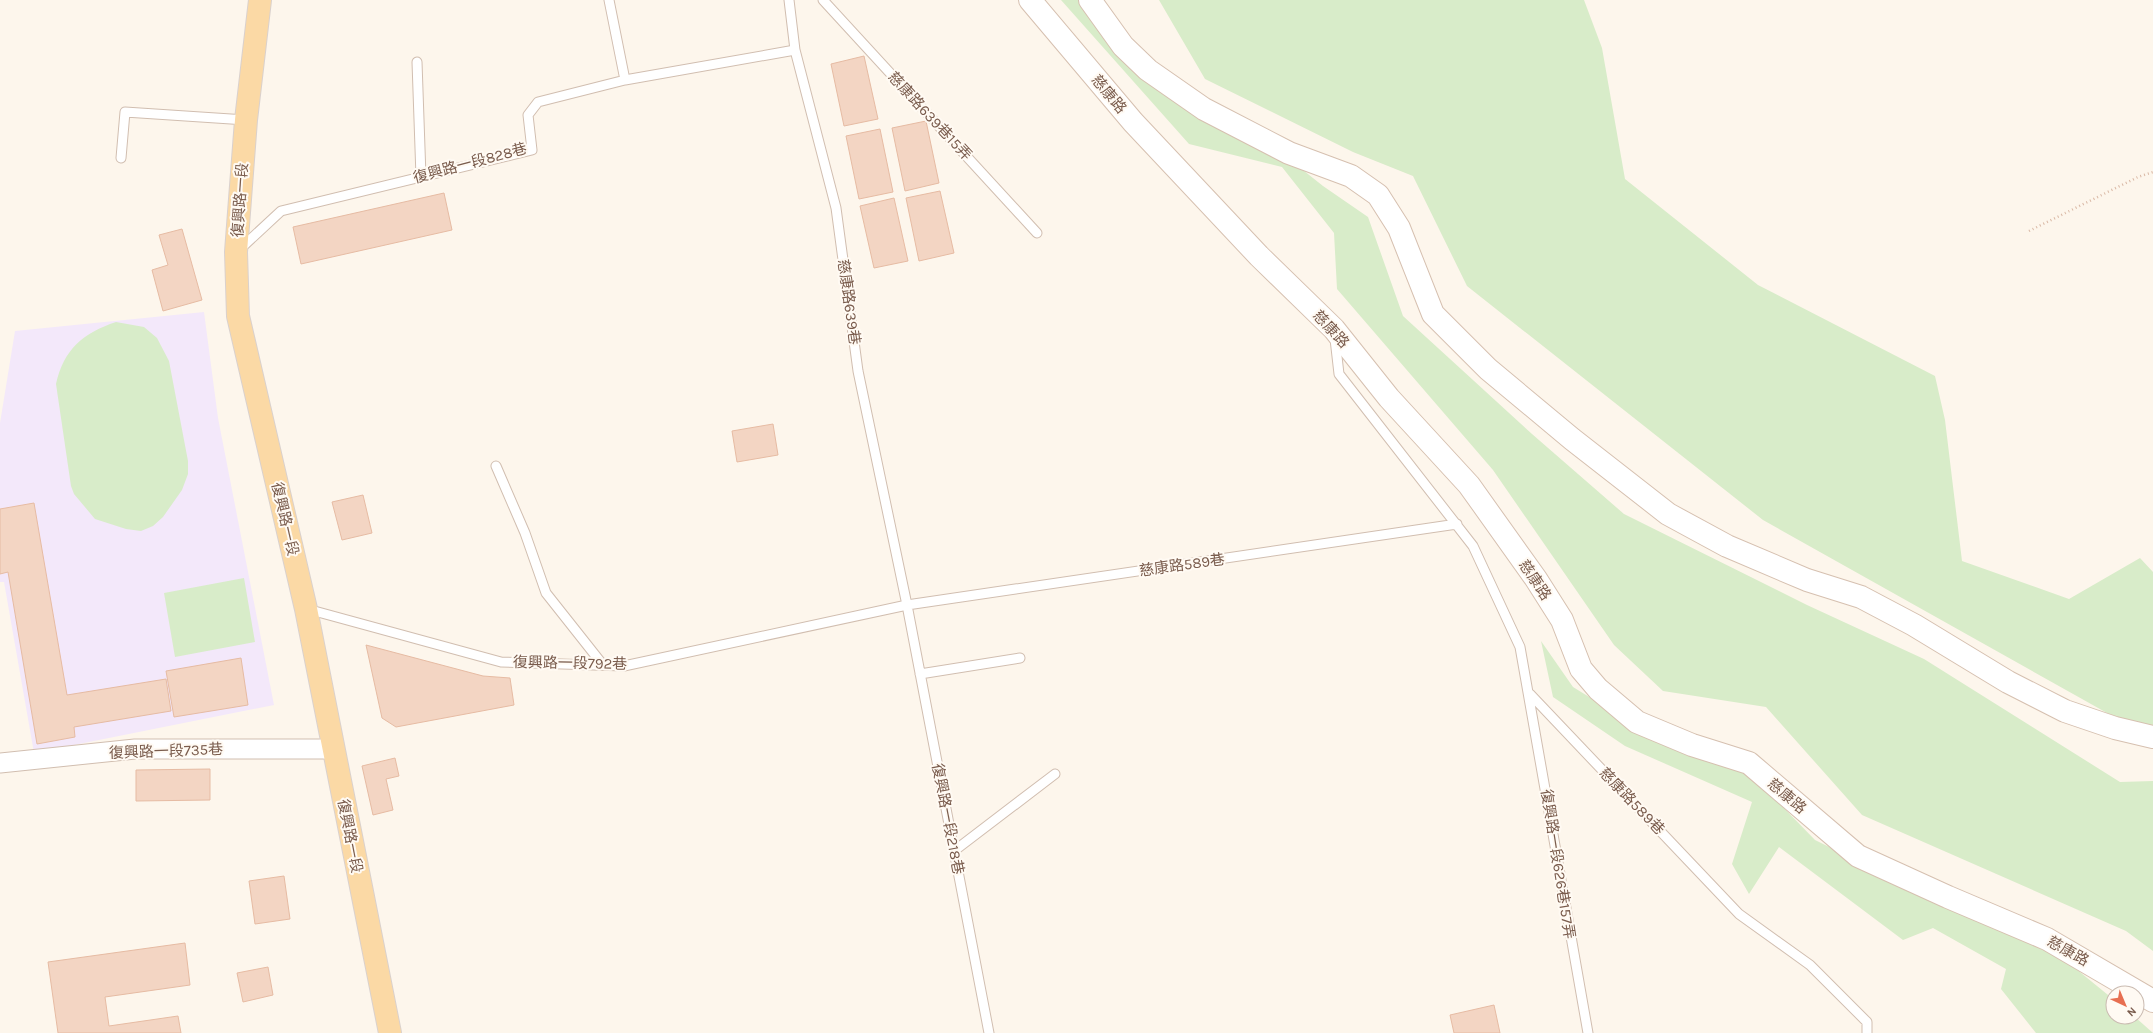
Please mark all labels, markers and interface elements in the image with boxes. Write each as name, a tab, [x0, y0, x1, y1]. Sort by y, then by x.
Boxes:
street label: 慈康路639巷15弄	[884, 68, 976, 164]
street label: 慈康路	[1088, 71, 1130, 117]
street label: 復興路一段828巷	[411, 139, 529, 187]
street label: 復興路一段	[228, 162, 252, 238]
street label: 慈康路639巷	[834, 258, 864, 346]
street label: 慈康路	[1309, 306, 1353, 352]
street label: 復興路一段	[268, 480, 302, 558]
street label: 慈康路589巷	[1138, 550, 1226, 580]
street label: 慈康路	[1515, 556, 1555, 604]
street label: 復興路一段792巷	[513, 653, 627, 673]
street label: 復興路一段735巷	[109, 740, 223, 762]
street label: 復興路一段218巷	[928, 762, 968, 876]
street label: 慈康路589巷	[1596, 764, 1668, 838]
street label: 慈康路	[1764, 775, 1810, 817]
street label: 復興路一段626巷157弄	[1537, 788, 1579, 940]
street label: 復興路一段	[334, 797, 366, 875]
street label: 慈康路	[2044, 932, 2092, 970]
north arrow	[2105, 985, 2145, 1025]
text: N	[2124, 1004, 2139, 1019]

